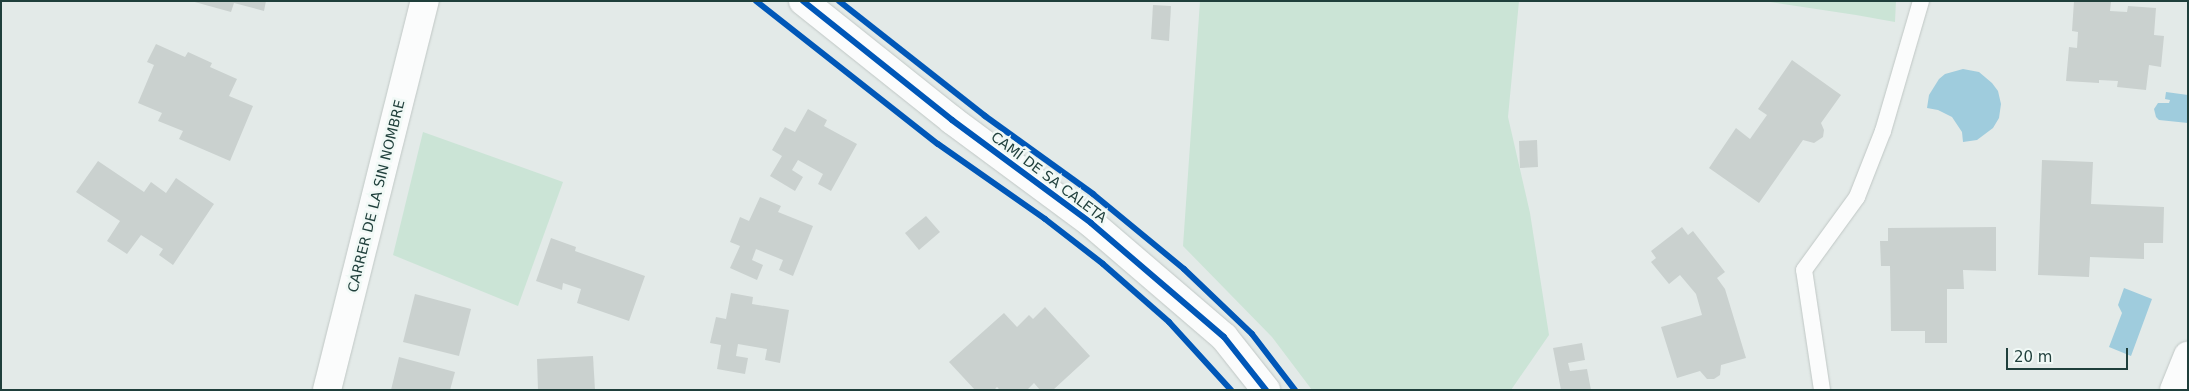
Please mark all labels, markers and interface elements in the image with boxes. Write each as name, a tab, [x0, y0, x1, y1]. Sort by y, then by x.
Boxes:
street label: CARRER DE LA SIN NOMBRE	[344, 98, 408, 294]
street label: CAMÍ DE SA CALETA	[988, 128, 1110, 226]
scale bar	[2009, 338, 2132, 370]
text: 20 m	[2014, 348, 2052, 366]

